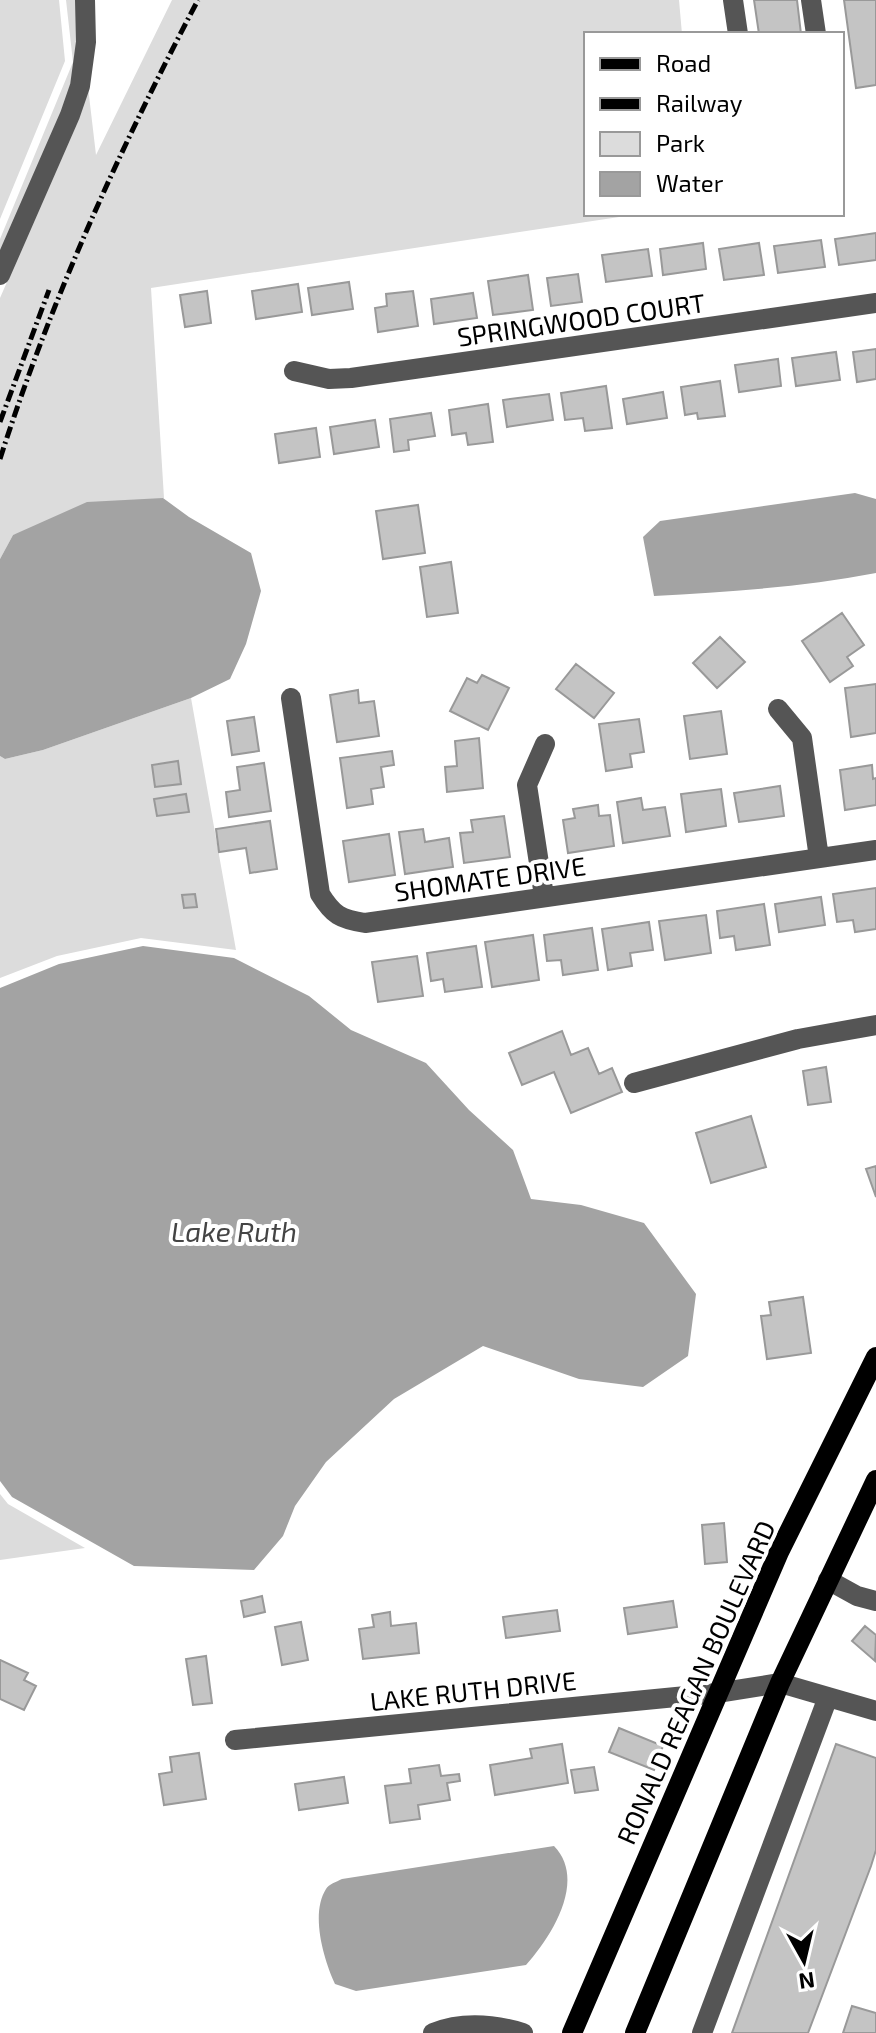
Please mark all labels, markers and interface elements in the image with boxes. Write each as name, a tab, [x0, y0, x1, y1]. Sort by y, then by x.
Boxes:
legend	[584, 32, 844, 216]
text: Road	[656, 48, 711, 77]
text: Railway	[656, 88, 743, 117]
text: Park	[656, 128, 705, 157]
text: Water	[656, 168, 724, 197]
street label: SPRINGWOOD COURT	[455, 286, 707, 352]
street label: SHOMATE DRIVE	[392, 849, 588, 907]
water label: Lake Ruth	[171, 1214, 297, 1248]
street label: RONALD REAGAN BOULEVARD	[609, 1515, 781, 1849]
street label: LAKE RUTH DRIVE	[368, 1664, 578, 1716]
north arrow	[764, 1921, 844, 2001]
text: N	[797, 1968, 817, 1996]

